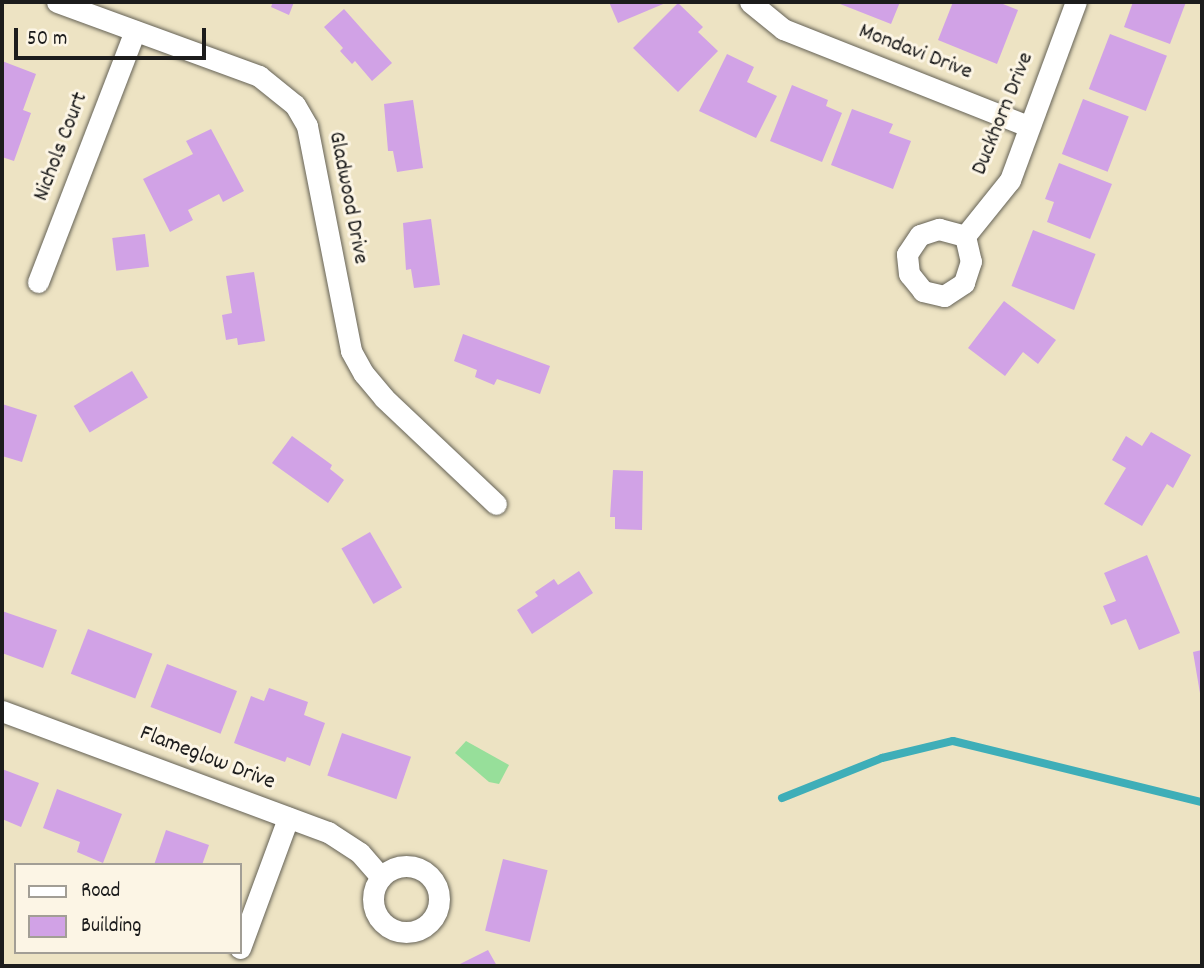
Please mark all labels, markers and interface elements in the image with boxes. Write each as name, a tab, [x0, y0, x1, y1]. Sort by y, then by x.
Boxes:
scale bar	[18, 14, 210, 58]
street label: Mondavi Drive	[854, 19, 976, 87]
text: 50 m	[27, 25, 67, 55]
street label: Duckhorn Drive	[967, 49, 1041, 179]
street label: Nichols Court	[29, 89, 95, 205]
street label: Gladwood Drive	[321, 129, 373, 267]
street label: Flameglow Drive	[135, 721, 279, 797]
legend	[14, 863, 242, 954]
text: Road	[81, 877, 120, 907]
text: Building	[81, 912, 141, 942]

